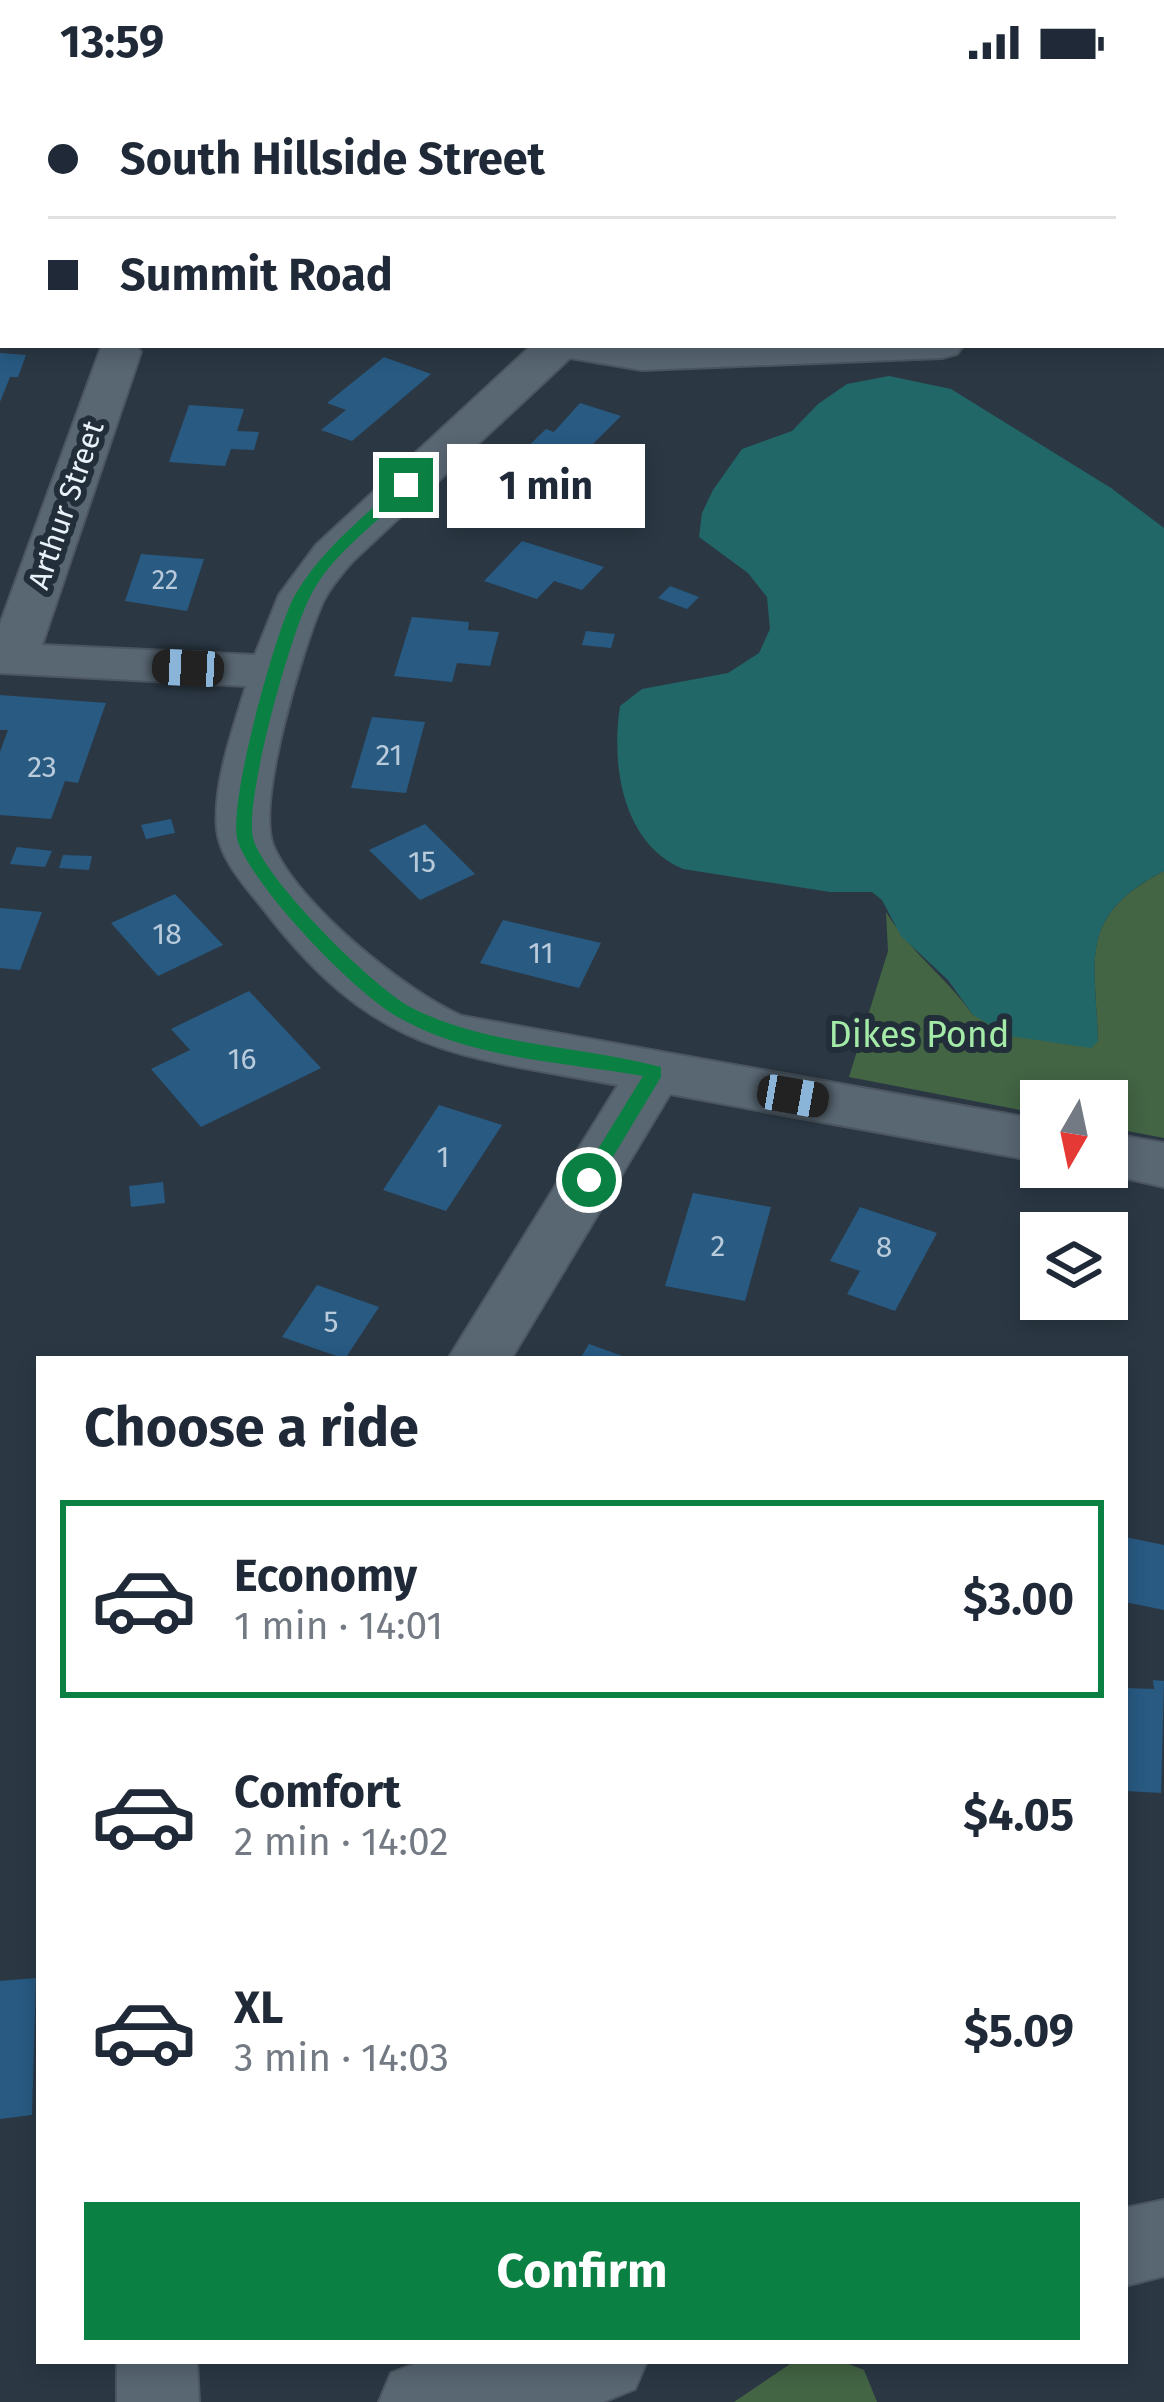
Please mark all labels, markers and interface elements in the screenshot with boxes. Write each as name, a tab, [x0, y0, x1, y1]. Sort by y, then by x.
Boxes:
text: 13:59	[60, 15, 164, 69]
text: South Hillside Street	[120, 132, 545, 186]
text: Summit Road	[120, 248, 393, 302]
street label: Arthur Street	[20, 416, 112, 594]
callout: 1 min	[448, 443, 646, 527]
route end	[379, 458, 433, 512]
text: 1 min	[499, 463, 593, 509]
house number: 22	[152, 564, 178, 596]
car	[151, 648, 225, 688]
house number: 21	[375, 737, 403, 773]
house number: 23	[27, 749, 57, 785]
house number: 15	[408, 844, 436, 880]
house number: 18	[152, 916, 182, 952]
house number: 11	[528, 935, 554, 971]
park label: Dikes Pond	[829, 1013, 1009, 1057]
house number: 16	[228, 1041, 256, 1077]
car	[754, 1072, 832, 1120]
north arrow	[1020, 1080, 1128, 1188]
map controls	[1020, 1080, 1128, 1320]
house number: 1	[437, 1139, 450, 1175]
route start	[562, 1153, 616, 1207]
button: layers	[1020, 1212, 1128, 1320]
house number: 2	[711, 1228, 725, 1264]
house number: 8	[876, 1229, 892, 1265]
house number: 5	[323, 1304, 339, 1340]
text: Choose a ride	[84, 1396, 419, 1460]
icon: car	[90, 1545, 198, 1653]
text: Economy	[234, 1549, 417, 1603]
text: $3.00	[963, 1572, 1074, 1626]
text: 1 min · 14:01	[234, 1603, 443, 1649]
icon: car	[90, 1761, 198, 1869]
text: Comfort	[234, 1765, 401, 1819]
text: $4.05	[963, 1788, 1074, 1842]
text: 2 min · 14:02	[234, 1819, 449, 1865]
icon: car	[90, 1977, 198, 2085]
text: XL	[234, 1981, 283, 2035]
text: $5.09	[964, 2004, 1074, 2058]
text: 3 min · 14:03	[234, 2035, 449, 2081]
button: Confirm	[84, 2202, 1080, 2340]

